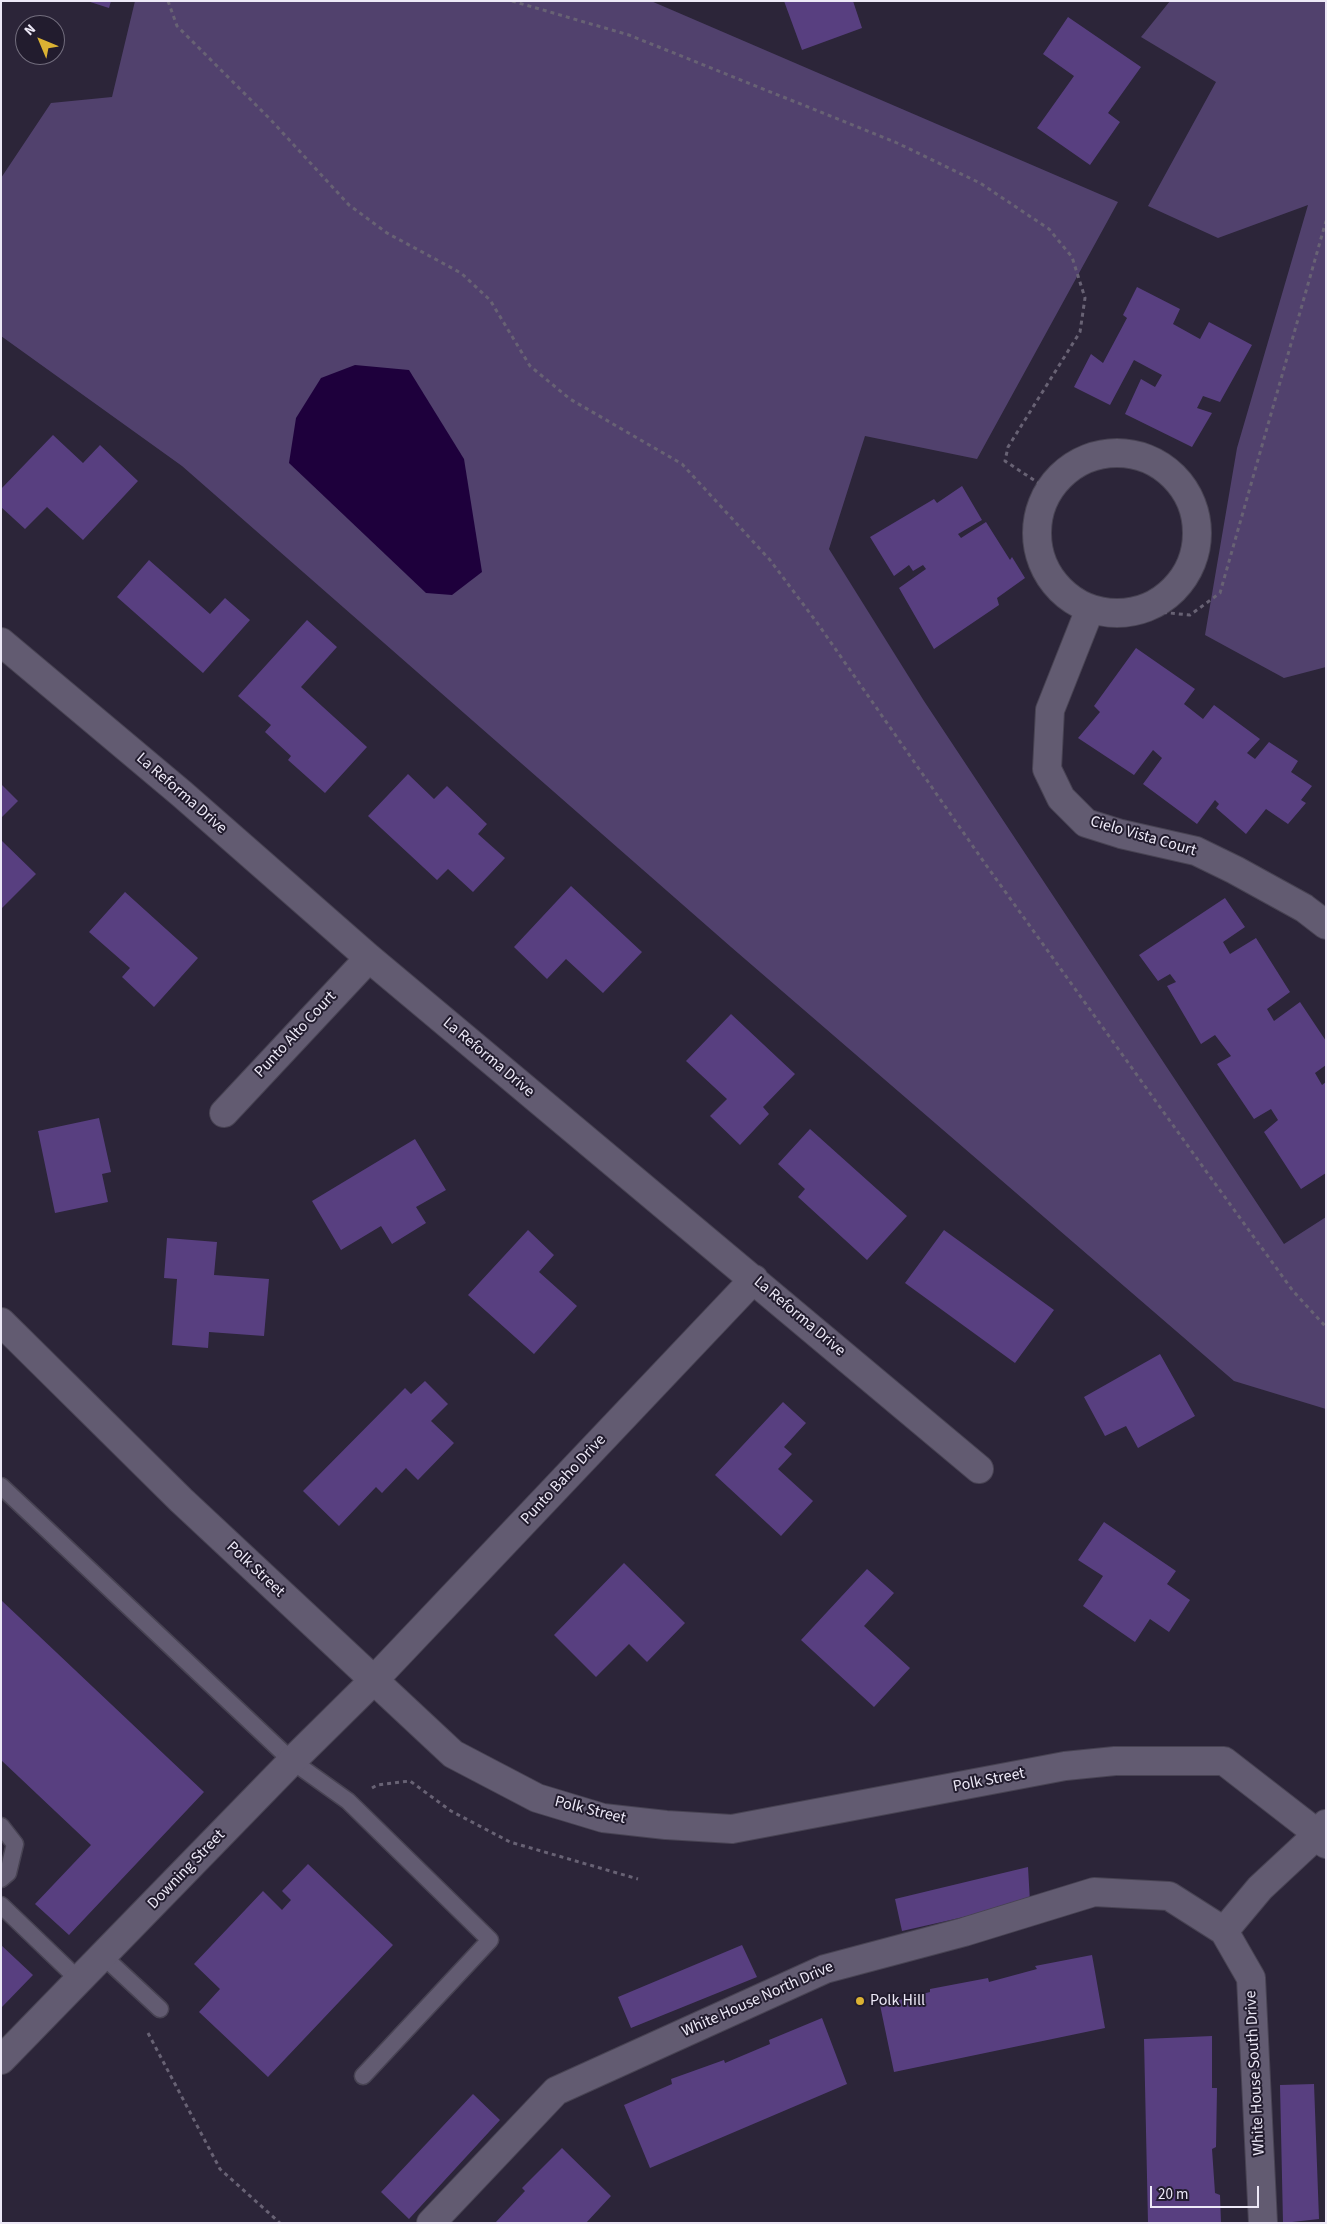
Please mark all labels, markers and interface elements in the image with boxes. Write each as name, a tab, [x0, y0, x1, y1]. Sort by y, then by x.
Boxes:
north arrow	[15, 15, 65, 65]
text: N	[20, 20, 40, 40]
street label: La Reforma Drive	[132, 749, 230, 839]
street label: Cielo Vista Court	[1088, 813, 1198, 861]
street label: Punto Alto Court	[251, 988, 341, 1082]
street label: La Reforma Drive	[438, 1014, 538, 1102]
street label: La Reforma Drive	[749, 1273, 849, 1361]
street label: Punto Baho Drive	[517, 1431, 611, 1529]
street label: Polk Street	[222, 1538, 288, 1602]
street label: Polk Street	[952, 1765, 1026, 1797]
street label: Polk Street	[552, 1793, 628, 1829]
street label: Downing Street	[144, 1826, 230, 1914]
street label: White House North Drive	[679, 1958, 837, 2042]
street label: White House South Drive	[1242, 1990, 1270, 2156]
place label: Polk Hill	[870, 1991, 925, 2011]
marker: Polk Hill	[854, 1995, 866, 2007]
scale bar	[1152, 2176, 1261, 2208]
text: 20 m	[1158, 2184, 1188, 2205]

